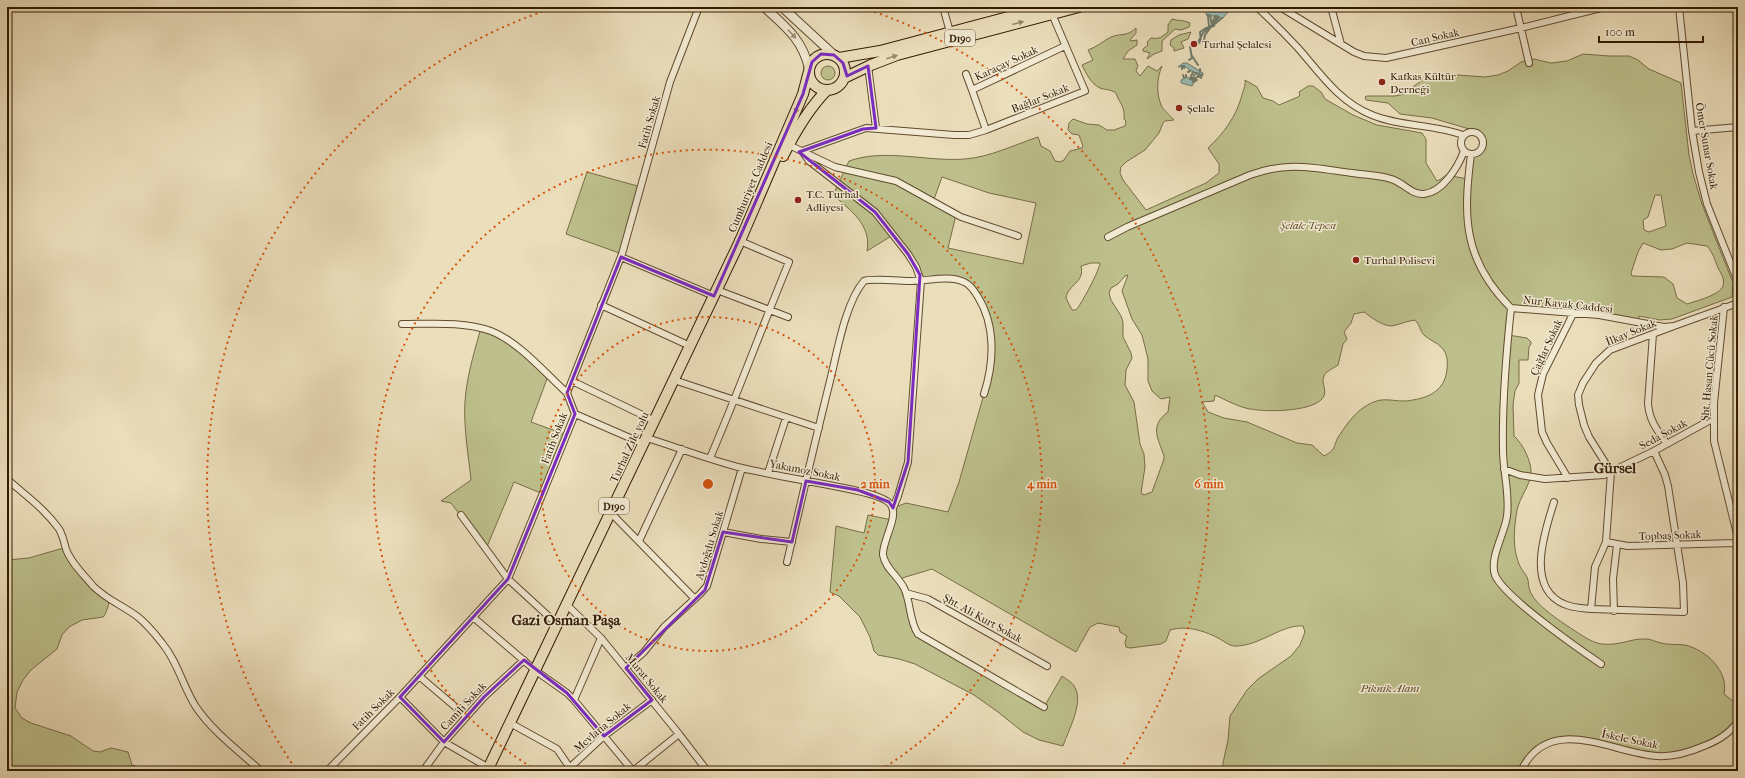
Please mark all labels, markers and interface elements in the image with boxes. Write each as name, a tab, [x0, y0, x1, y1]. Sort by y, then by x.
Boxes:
scale bar	[1599, 18, 1703, 44]
one-way arrow	[1012, 20, 1024, 26]
text: 100 m	[1605, 25, 1635, 39]
street label: Can Sokak	[1410, 26, 1461, 49]
one-way arrow	[788, 29, 797, 39]
road number: D190	[945, 30, 975, 46]
place label: Turhal Şelalesi	[1202, 38, 1272, 51]
marker: Turhal Şelalesi	[1189, 39, 1199, 49]
street label: Karaçay Sokak	[972, 43, 1040, 84]
one-way arrow	[887, 54, 899, 60]
place label: Kafkas Kültür Derneği	[1390, 70, 1456, 96]
marker: Kafkas Kültür Derneği	[1377, 77, 1387, 87]
street label: Bağlar Sokak	[1010, 81, 1071, 116]
street label: Fatih Sokak	[636, 94, 663, 150]
one-way arrow	[794, 102, 800, 114]
place label: Şelale	[1187, 102, 1215, 115]
street label: Ömer Sunar Sokak	[1692, 102, 1721, 191]
marker: Şelale	[1174, 103, 1184, 113]
street label: Cumhuriyet Caddesi	[725, 139, 776, 235]
place label: T.C. Turhal Adliyesi	[805, 188, 859, 214]
marker: T.C. Turhal Adliyesi	[793, 195, 803, 205]
park label: Şelale Tepesi	[1279, 219, 1337, 232]
place label: Turhal Polisevi	[1364, 254, 1436, 267]
marker: Turhal Polisevi	[1351, 255, 1361, 265]
street label: Nur Kavak Caddesi	[1522, 293, 1614, 316]
street label: Şht. Hasan Cücü Sokak	[1698, 314, 1721, 422]
street label: Çağlar Sokak	[1528, 316, 1565, 378]
street label: İlkay Sokak	[1604, 316, 1659, 349]
street label: Turhal-Zile yolu	[607, 409, 652, 485]
street label: Fatih Sokak	[539, 410, 570, 466]
street label: Seda Sokak	[1637, 416, 1690, 452]
street label: Yakamoz Sokak	[767, 457, 842, 484]
district label: Gürsel	[1594, 459, 1637, 477]
centre of rings	[701, 477, 715, 491]
text: 2 min	[860, 477, 891, 491]
text: 4 min	[1026, 477, 1058, 492]
text: 6 min	[1194, 477, 1225, 491]
road number: D190	[599, 498, 629, 514]
street label: Aydoğdu Sokak	[692, 509, 726, 582]
street label: Topbaş Sokak	[1638, 528, 1702, 543]
street label: Şht. Ali Kurt Sokak	[941, 591, 1025, 646]
district label: Gazi Osman Paşa	[512, 611, 622, 630]
street label: Murat Sokak	[623, 651, 671, 706]
street label: Camili Sokak	[438, 679, 489, 733]
park label: Piknik Alanı	[1360, 682, 1419, 695]
street label: Fatih Sokak	[350, 685, 397, 733]
street label: Mevlana Sokak	[571, 700, 634, 755]
street label: İskele Sokak	[1600, 727, 1660, 752]

